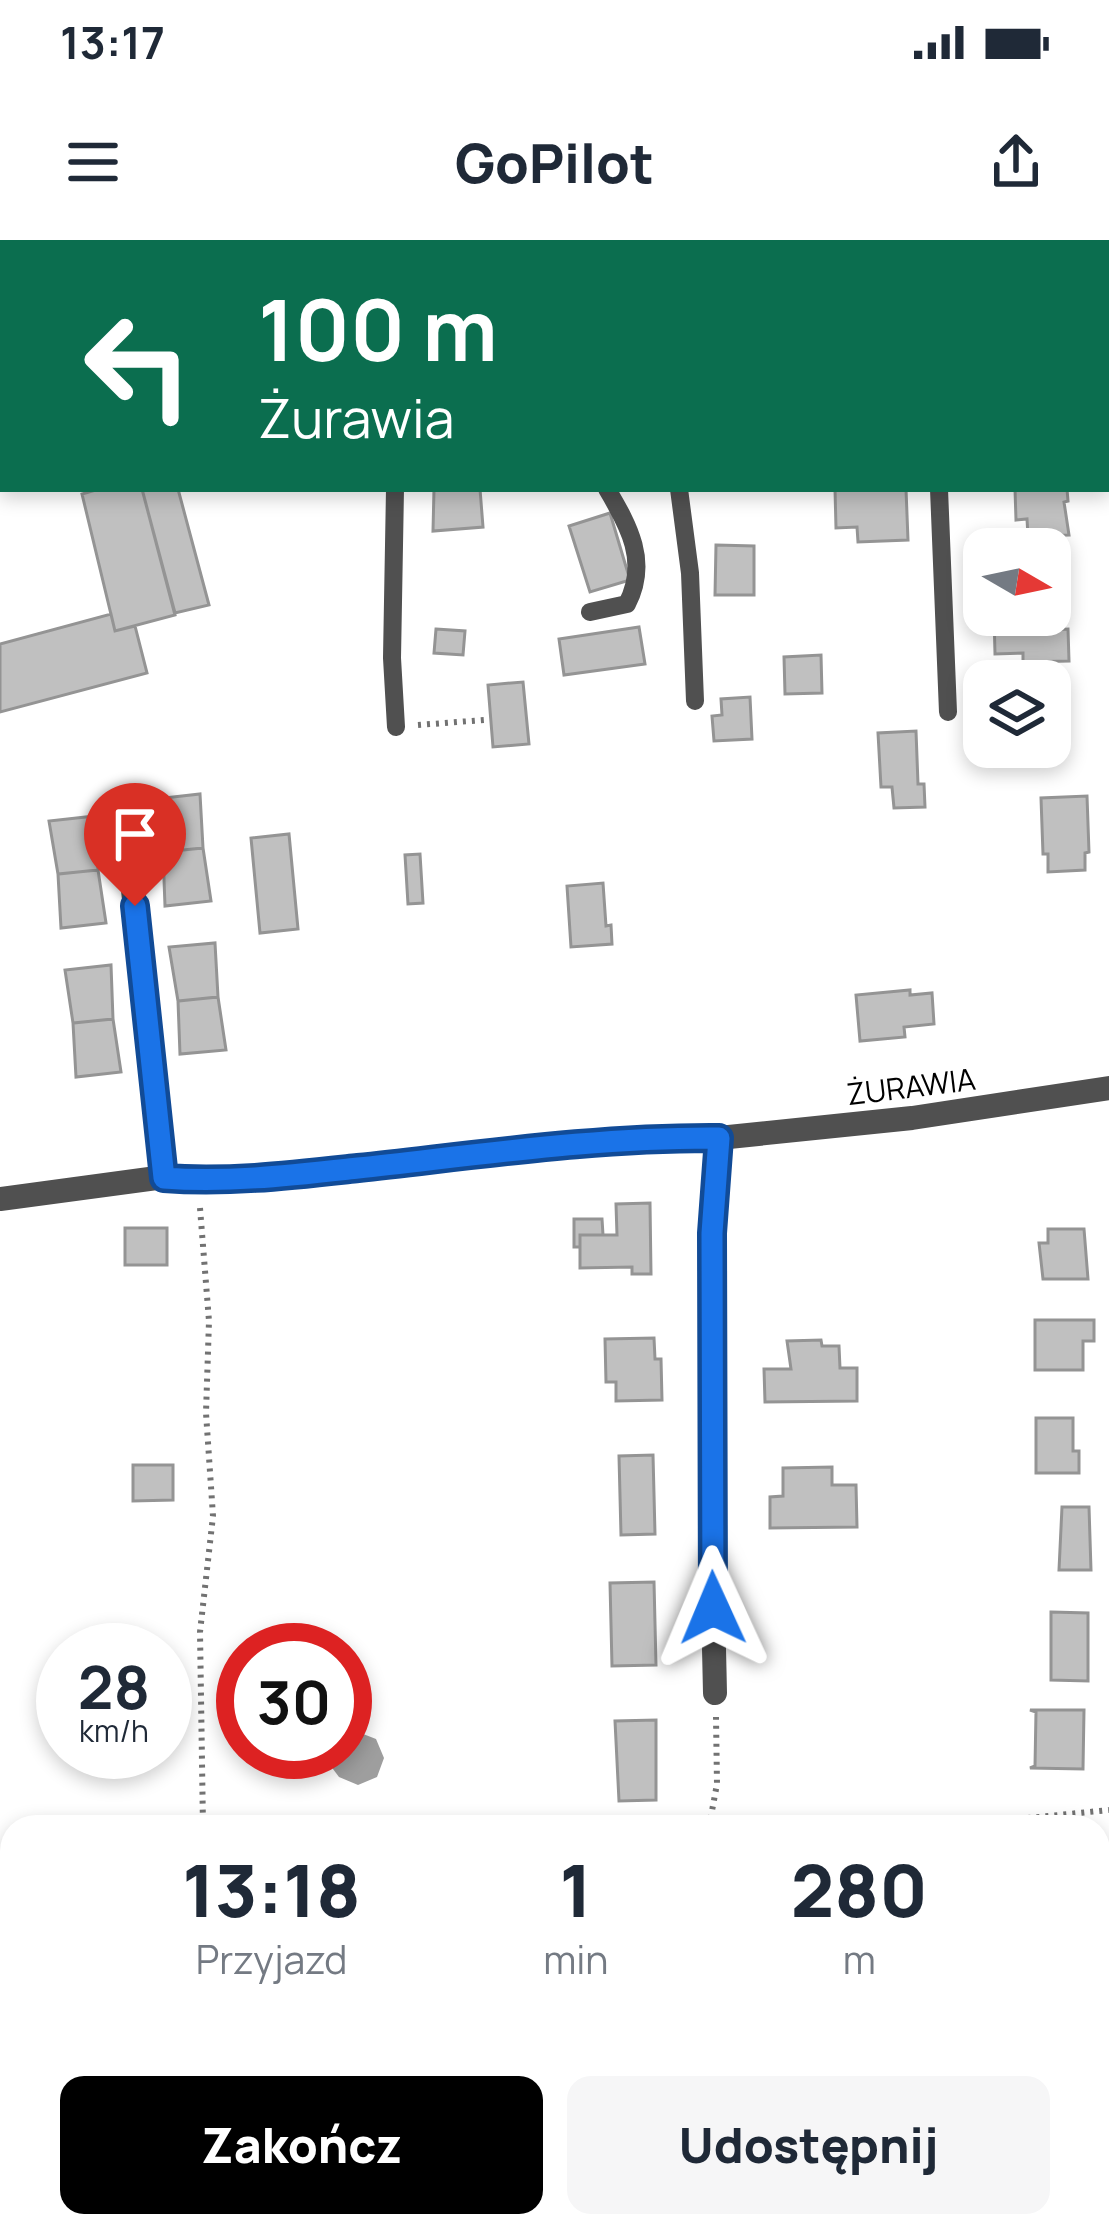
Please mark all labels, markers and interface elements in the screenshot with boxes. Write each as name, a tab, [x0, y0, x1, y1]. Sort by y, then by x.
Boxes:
text: 13:17	[60, 11, 165, 73]
text: GoPilot	[455, 125, 654, 199]
icon: menu	[60, 129, 126, 195]
icon: share	[983, 129, 1049, 195]
text: 100 m	[258, 271, 498, 386]
icon: left	[60, 288, 216, 444]
text: Żurawia	[258, 380, 455, 454]
north arrow	[963, 528, 1071, 636]
map controls	[963, 528, 1071, 768]
button: layers	[963, 660, 1071, 768]
pin	[84, 783, 186, 906]
icon: arrive	[102, 801, 168, 867]
street label: ŻURAWIA	[844, 1058, 978, 1114]
position arrow	[650, 1545, 776, 1671]
speed limit sign: 30	[216, 1623, 372, 1779]
text: 28	[78, 1645, 150, 1727]
text: km/h	[79, 1710, 149, 1751]
text: 13:18	[182, 1840, 361, 1939]
text: 1	[559, 1840, 592, 1939]
text: 280	[791, 1840, 928, 1939]
text: Przyjazd	[196, 1932, 347, 1986]
text: min	[543, 1932, 608, 1986]
text: m	[843, 1932, 876, 1986]
button: Zakończ	[60, 2076, 543, 2214]
button: Udostępnij	[567, 2076, 1050, 2214]

